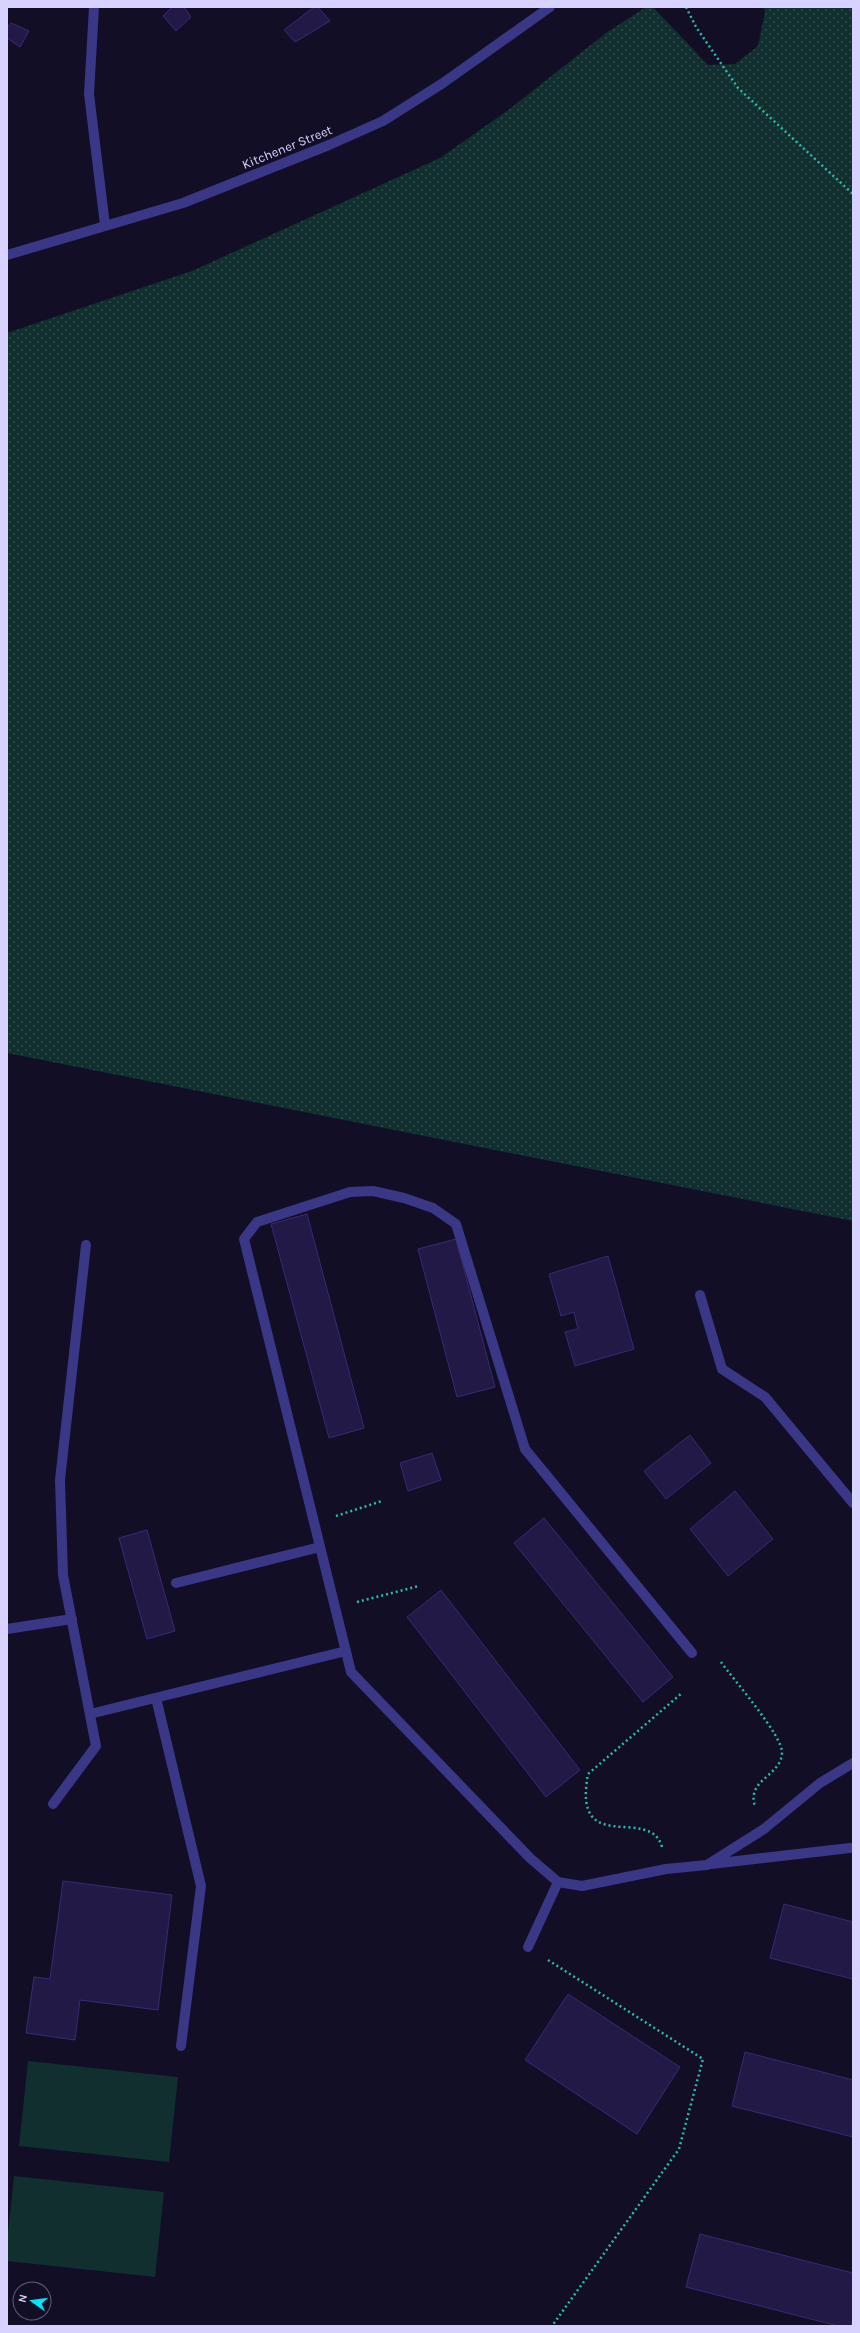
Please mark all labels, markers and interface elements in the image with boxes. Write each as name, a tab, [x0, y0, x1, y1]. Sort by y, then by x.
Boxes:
street label: Kitchener Street	[240, 122, 334, 172]
north arrow	[12, 2281, 52, 2321]
text: N	[16, 2293, 30, 2304]

